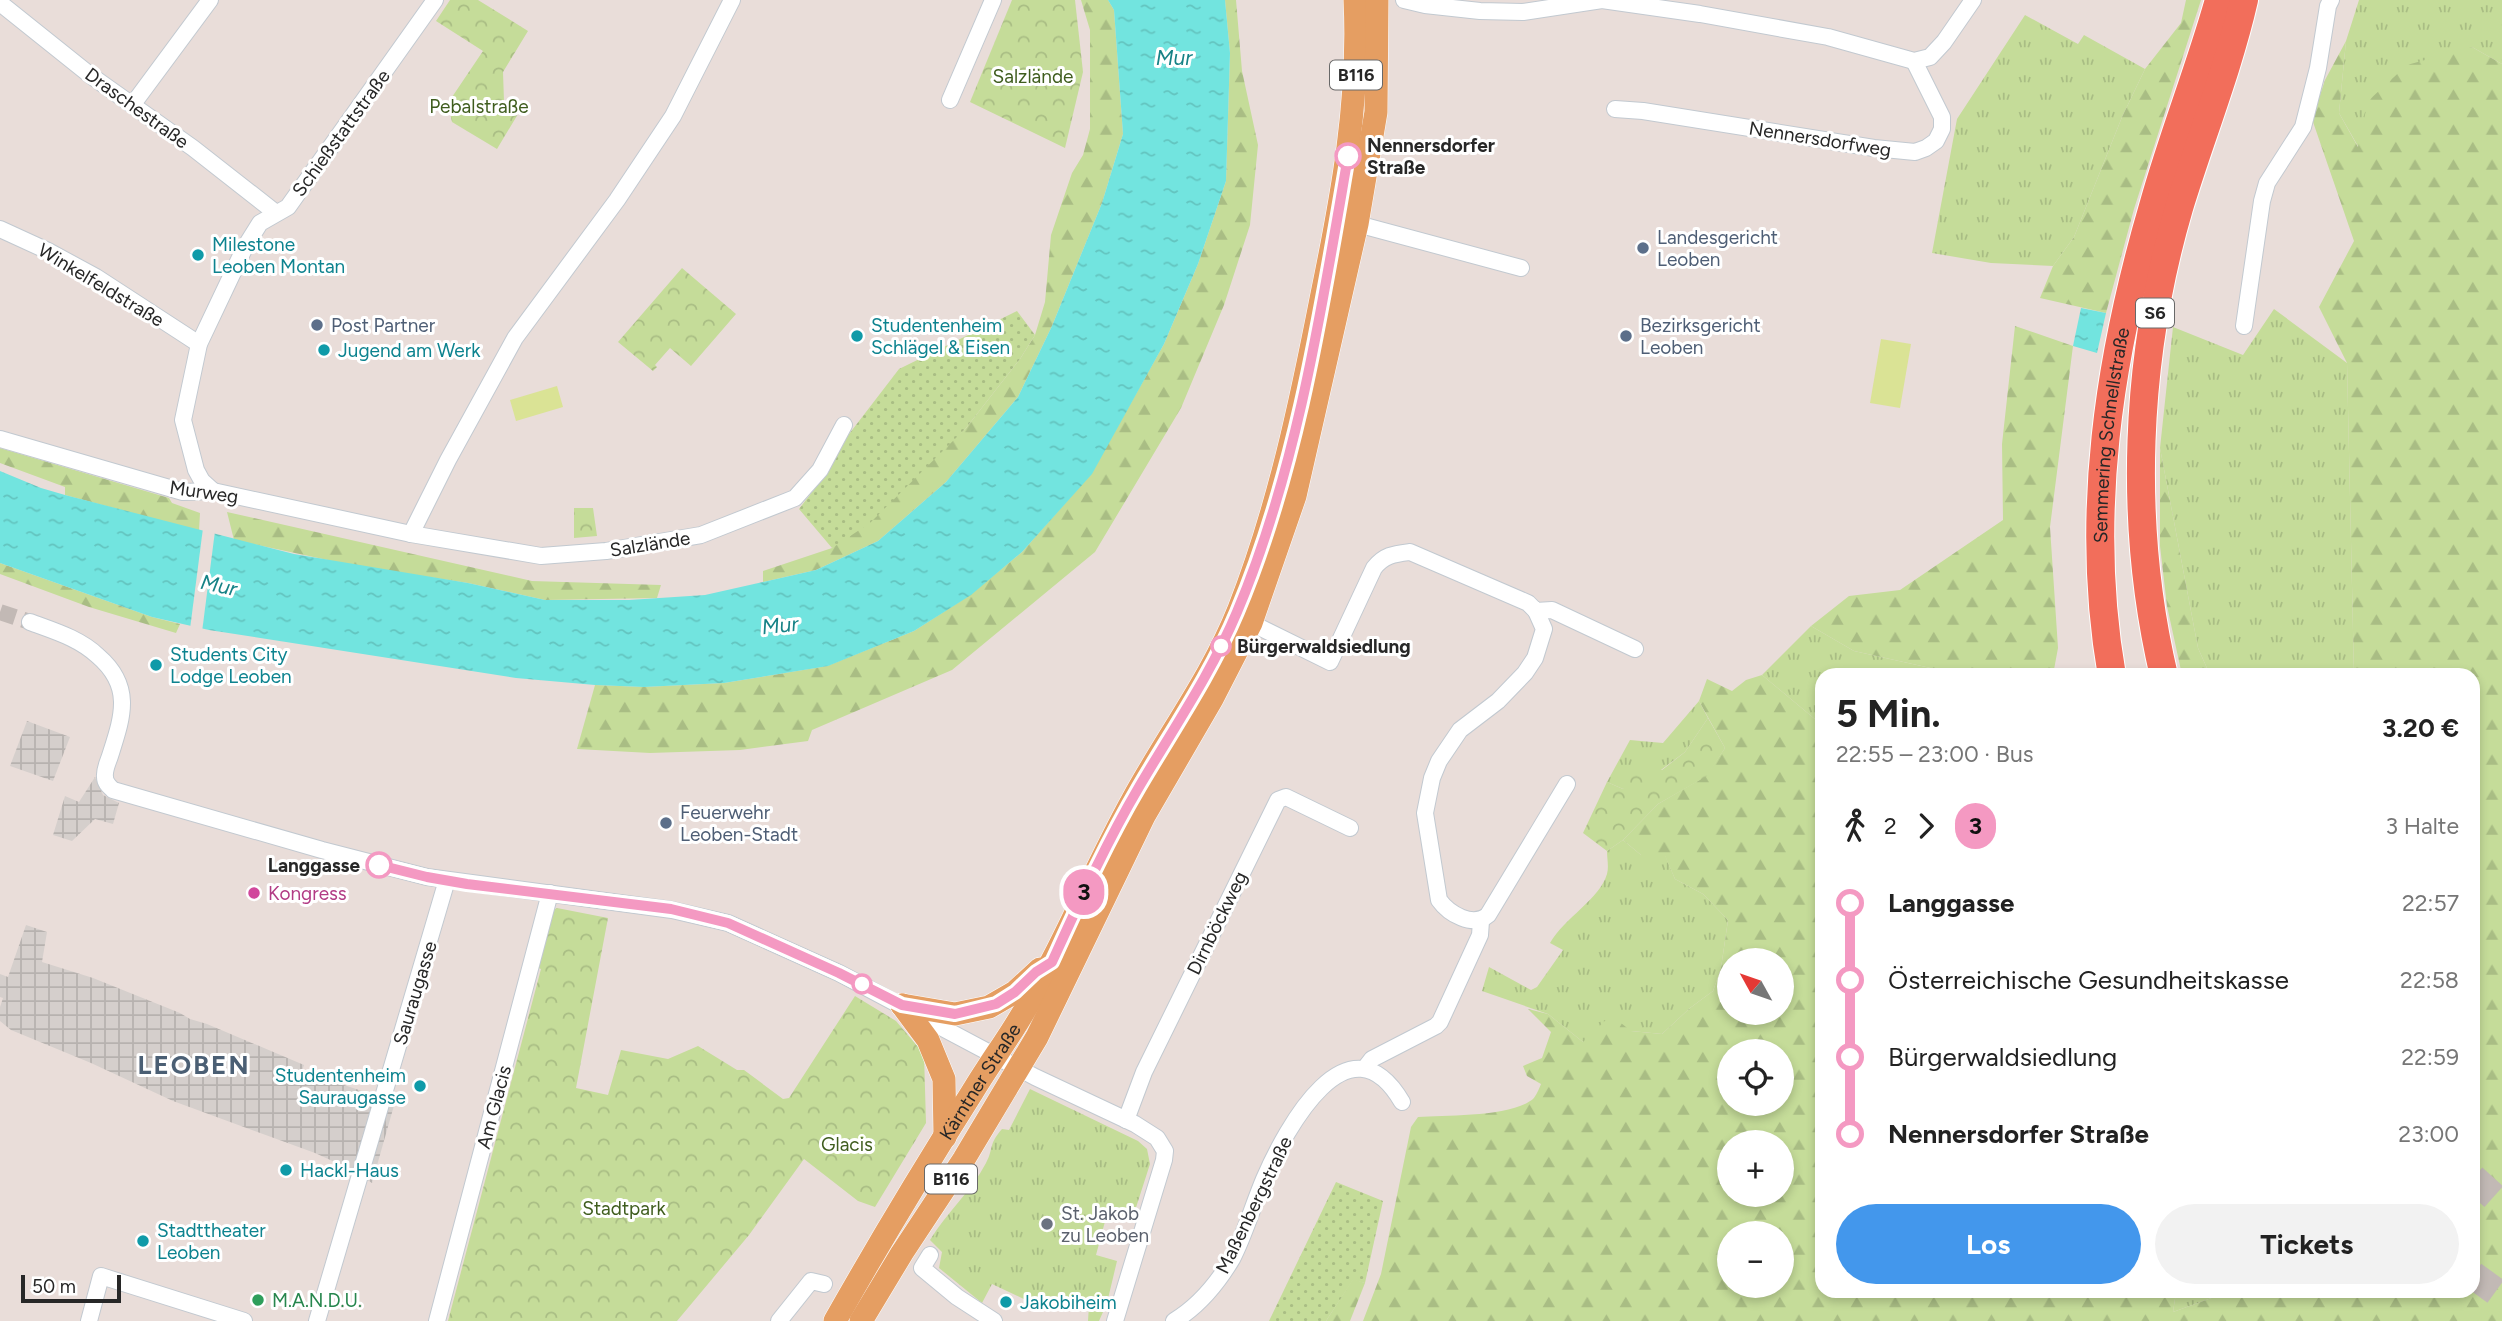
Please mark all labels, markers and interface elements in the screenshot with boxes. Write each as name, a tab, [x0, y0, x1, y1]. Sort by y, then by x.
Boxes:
water label: Mur	[1156, 45, 1193, 70]
road number: B116	[1330, 60, 1382, 90]
street label: Draschestraße	[81, 63, 193, 153]
street label: Schießstattstraße	[287, 65, 395, 201]
park label: Salzlände	[993, 65, 1073, 88]
park label: Pebalstraße	[429, 95, 529, 118]
street label: Nennersdorfweg	[1747, 116, 1893, 162]
place label: Nennersdorfer Straße	[1367, 134, 1495, 179]
marker: Nennersdorfer Straße	[1335, 143, 1361, 169]
place label: Landesgericht Leoben	[1657, 226, 1778, 271]
place label: Milestone Leoben Montan	[212, 233, 345, 278]
street label: Winkelfeldstraße	[34, 238, 168, 332]
marker: Landesgericht Leoben	[1635, 240, 1651, 256]
marker: Milestone Leoben Montan	[190, 247, 206, 263]
road number: S6	[2136, 298, 2174, 328]
place label: Post Partner	[331, 314, 436, 337]
place label: Studentenheim Schlägel & Eisen	[871, 314, 1010, 359]
place label: Bezirksgericht Leoben	[1640, 314, 1761, 359]
marker: Post Partner	[309, 317, 325, 333]
street label: Semmering Schnellstraße	[2089, 325, 2134, 543]
marker: Studentenheim Schlägel & Eisen	[849, 328, 865, 344]
marker: Bezirksgericht Leoben	[1618, 328, 1634, 344]
place label: Jugend am Werk	[338, 339, 481, 362]
marker: Jugend am Werk	[316, 342, 332, 358]
street label: Murweg	[168, 476, 240, 508]
street label: Salzlände	[608, 526, 692, 562]
water label: Mur	[198, 569, 240, 601]
water label: Mur	[760, 611, 800, 639]
place label: Bürgerwaldsiedlung	[1237, 635, 1411, 658]
marker: Bürgerwaldsiedlung	[1211, 636, 1231, 656]
place label: Students City Lodge Leoben	[170, 643, 292, 688]
marker: Students City Lodge Leoben	[148, 657, 164, 673]
text: 5 Min.	[1836, 691, 1941, 737]
text: 3.20 €	[2382, 712, 2459, 744]
text: 22:55 – 23:00 · Bus	[1836, 740, 2033, 768]
place label: Feuerwehr Leoben-Stadt	[680, 801, 798, 846]
icon: walk	[1836, 807, 1874, 845]
icon: forward	[1907, 807, 1945, 845]
text: 3	[1969, 811, 1982, 840]
text: 2	[1884, 812, 1897, 840]
text: 3 Halte	[2386, 812, 2459, 840]
marker: Feuerwehr Leoben-Stadt	[658, 815, 674, 831]
marker: Langgasse	[366, 852, 392, 878]
place label: Langgasse	[268, 854, 360, 877]
street label: Dirnböckweg	[1182, 867, 1252, 979]
line badge: 3	[1061, 869, 1107, 915]
text: 3	[1077, 877, 1091, 906]
place label: Kongress	[268, 882, 347, 905]
marker: Kongress	[246, 885, 262, 901]
text: Langgasse	[1888, 887, 2014, 919]
text: 22:57	[2402, 889, 2459, 917]
street label: Sauraugasse	[388, 938, 442, 1048]
north arrow	[1717, 948, 1794, 1026]
map controls	[1717, 948, 1794, 1298]
text: Österreichische Gesundheitskasse	[1888, 964, 2289, 996]
text: 22:58	[2400, 966, 2459, 994]
unlabelled marker	[852, 974, 872, 994]
street label: Kärntner Straße	[934, 1019, 1025, 1144]
button: locate	[1717, 1039, 1794, 1116]
text: Bürgerwaldsiedlung	[1888, 1041, 2117, 1073]
text: 22:59	[2401, 1043, 2459, 1071]
district label: LEOBEN	[137, 1049, 251, 1081]
street label: Am Glacis	[472, 1063, 516, 1151]
place label: Studentenheim Sauraugasse	[275, 1064, 406, 1109]
marker: Studentenheim Sauraugasse	[412, 1078, 428, 1094]
text: Nennersdorfer Straße	[1888, 1118, 2149, 1150]
text: 23:00	[2398, 1120, 2459, 1148]
button: +	[1717, 1130, 1794, 1207]
park label: Glacis	[821, 1133, 873, 1156]
street label: Maßenbergstraße	[1211, 1133, 1297, 1277]
place label: Hackl-Haus	[300, 1159, 399, 1182]
marker: Hackl-Haus	[278, 1162, 294, 1178]
road number: B116	[925, 1164, 977, 1194]
park label: Stadtpark	[582, 1197, 666, 1220]
place label: St. Jakob zu Leoben	[1061, 1202, 1149, 1247]
button: Los	[1836, 1204, 2141, 1284]
button: Tickets	[2155, 1204, 2459, 1284]
marker: St. Jakob zu Leoben	[1039, 1216, 1055, 1232]
place label: Stadttheater Leoben	[157, 1219, 266, 1264]
button: −	[1717, 1221, 1794, 1298]
marker: Stadttheater Leoben	[135, 1233, 151, 1249]
scale bar	[21, 1272, 121, 1304]
text: 50 m	[32, 1275, 76, 1298]
place label: M.A.N.D.U.	[272, 1289, 362, 1312]
place label: Jakobiheim	[1020, 1291, 1117, 1314]
marker: M.A.N.D.U.	[250, 1292, 266, 1308]
marker: Jakobiheim	[998, 1294, 1014, 1310]

